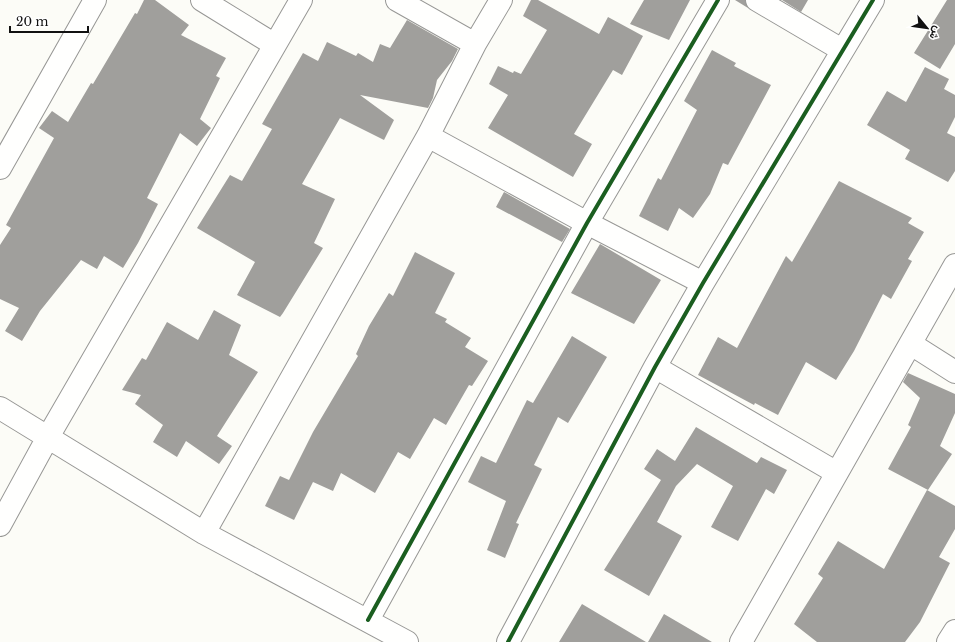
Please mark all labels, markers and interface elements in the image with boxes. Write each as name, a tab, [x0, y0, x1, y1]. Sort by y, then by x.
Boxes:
scale bar	[10, 8, 88, 34]
north arrow	[907, 8, 947, 48]
text: 20 m	[16, 14, 48, 29]
text: ش	[926, 24, 945, 42]

